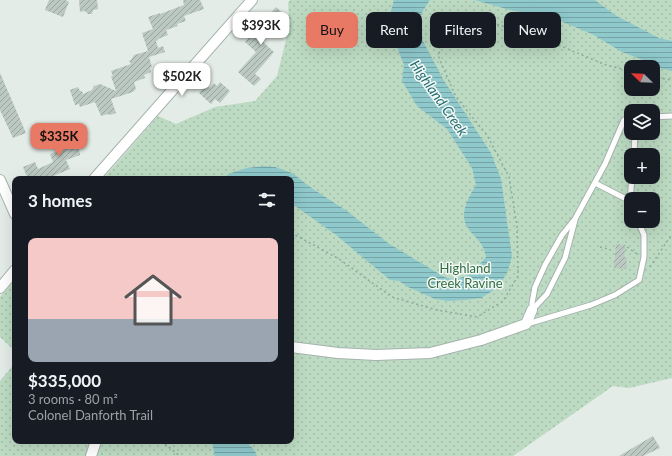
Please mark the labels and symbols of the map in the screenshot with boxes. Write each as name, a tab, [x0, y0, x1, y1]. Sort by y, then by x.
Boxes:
pin: $393K	[233, 12, 289, 46]
water label: Highland Creek	[407, 56, 472, 139]
north arrow	[624, 60, 660, 96]
pin: $502K	[154, 63, 210, 97]
pin: $335K	[31, 123, 87, 157]
park label: Highland Creek Ravine	[427, 260, 503, 291]

